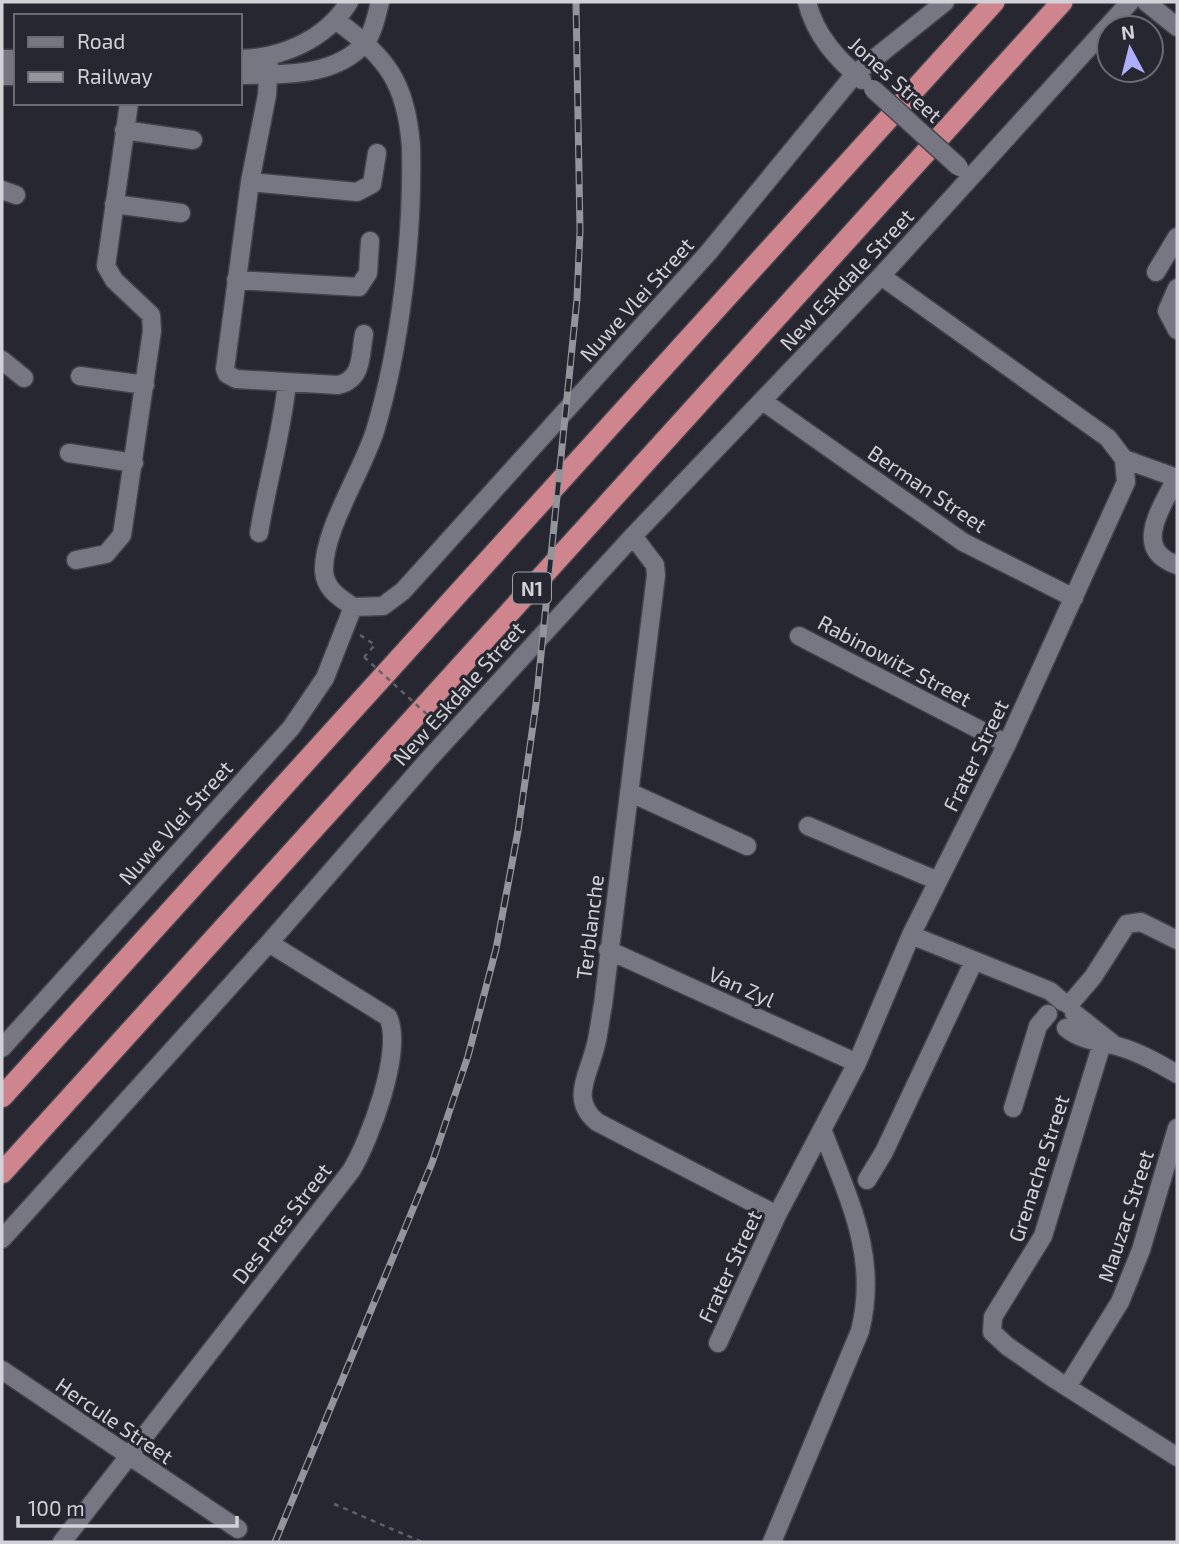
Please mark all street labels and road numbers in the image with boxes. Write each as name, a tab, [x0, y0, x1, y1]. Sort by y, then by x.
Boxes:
street label: Jones Street	[844, 31, 948, 127]
street label: New Eskdale Street	[774, 203, 918, 355]
street label: Nuwe Vlei Street	[574, 232, 698, 366]
street label: Berman Street	[864, 439, 992, 537]
road number: N1	[513, 572, 551, 604]
street label: Rabinowitz Street	[814, 609, 976, 711]
street label: New Eskdale Street	[387, 616, 529, 770]
street label: Frater Street	[937, 695, 1013, 815]
street label: Nuwe Vlei Street	[113, 755, 237, 889]
street label: Terblanche	[570, 873, 608, 981]
street label: Van Zyl	[705, 960, 780, 1012]
street label: Grenache Street	[1002, 1091, 1074, 1245]
street label: Mauzac Street	[1092, 1147, 1158, 1285]
street label: Des Pres Street	[226, 1158, 336, 1288]
street label: Frater Street	[692, 1206, 766, 1326]
street label: Hercule Street	[52, 1372, 178, 1468]

